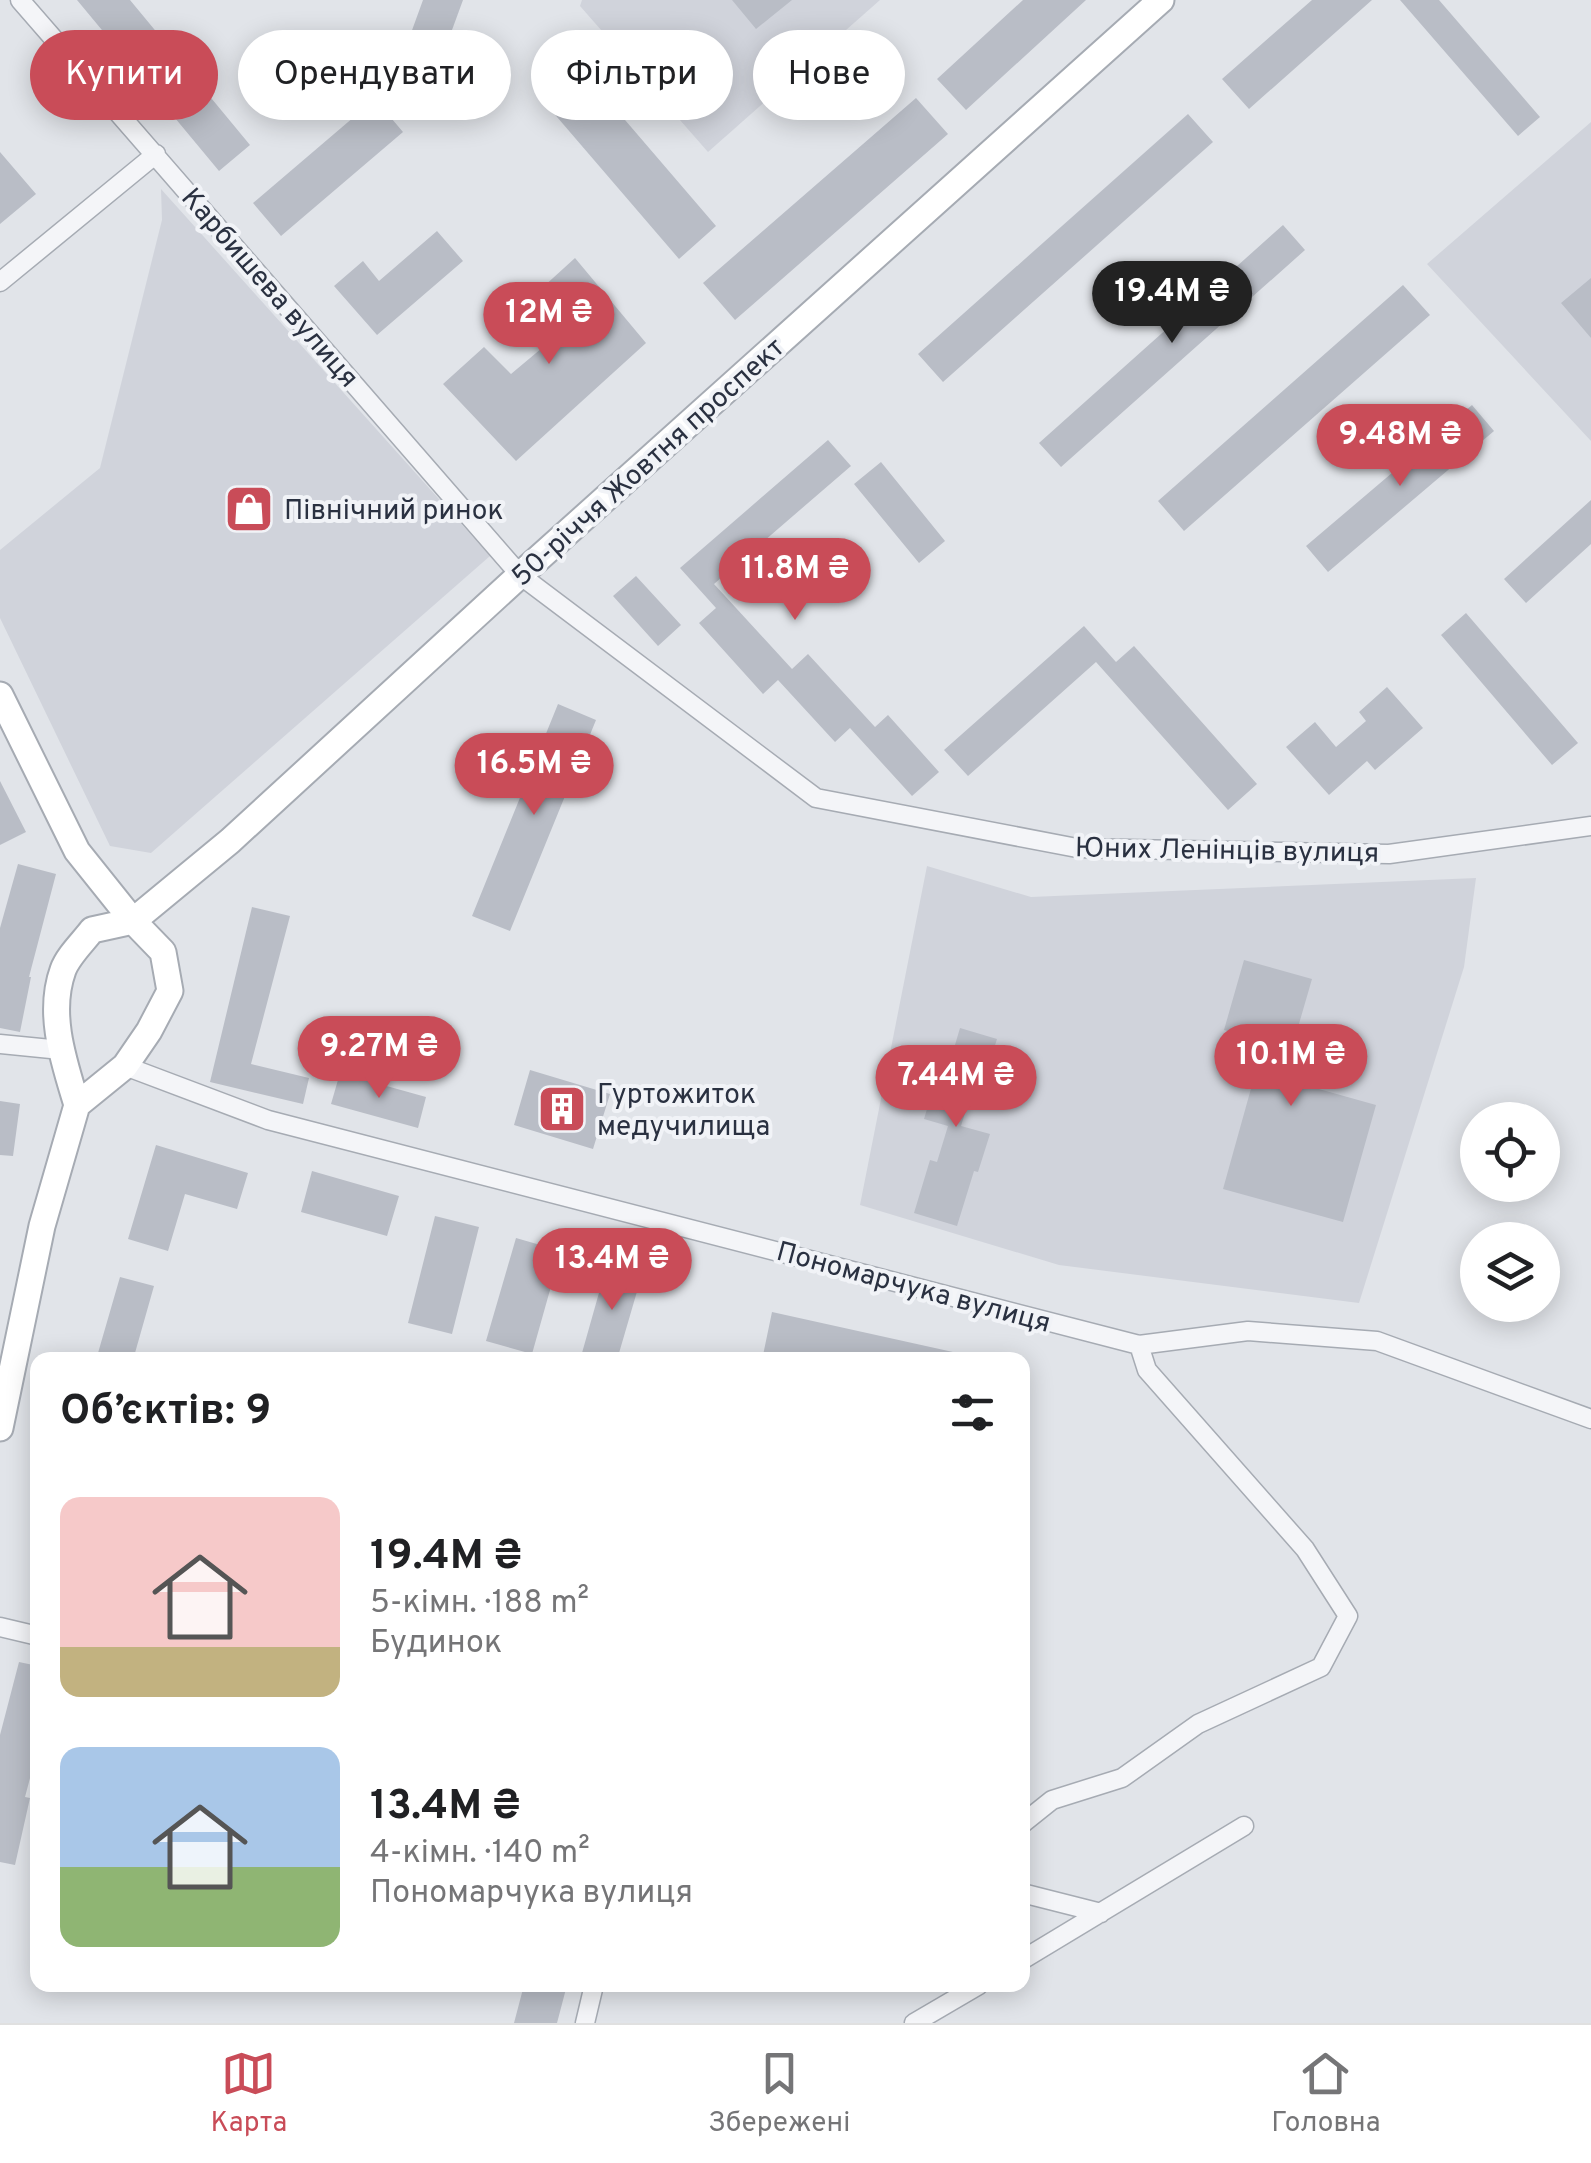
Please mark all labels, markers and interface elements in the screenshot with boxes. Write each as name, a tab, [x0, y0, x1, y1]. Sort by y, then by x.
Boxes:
chip: Купити	[30, 30, 218, 120]
chip: Орендувати	[238, 30, 511, 120]
chip: Фільтри	[531, 30, 733, 120]
chip: Нове	[753, 30, 905, 120]
street label: Карбишева вулиця	[172, 182, 365, 396]
pin: 19.4M ₴	[1080, 261, 1264, 346]
text: 19.4M ₴	[1114, 273, 1230, 313]
pin: 12M ₴	[479, 282, 619, 367]
text: 12M ₴	[505, 294, 593, 334]
street label: 50-річчя Жовтня проспект	[505, 331, 793, 596]
pin: 9.48M ₴	[1308, 404, 1492, 489]
text: 9.48M ₴	[1339, 416, 1461, 456]
shop icon: Північний ринок	[223, 483, 275, 535]
place label: Північний ринок	[284, 494, 504, 530]
pin: 11.8M ₴	[703, 538, 887, 623]
text: 11.8M ₴	[741, 550, 849, 590]
pin: 16.5M ₴	[442, 733, 626, 818]
text: 16.5M ₴	[477, 745, 591, 785]
street label: Юних Ленінців вулиця	[1074, 831, 1379, 873]
pin: 9.27M ₴	[287, 1016, 471, 1101]
pin: 10.1M ₴	[1199, 1024, 1383, 1109]
text: 9.27M ₴	[320, 1028, 438, 1068]
text: 10.1M ₴	[1236, 1036, 1346, 1076]
pin: 7.44M ₴	[864, 1045, 1048, 1130]
text: 7.44M ₴	[898, 1057, 1014, 1097]
place label: Гуртожиток медучилища	[597, 1078, 770, 1146]
building icon: Гуртожиток медучилища	[536, 1083, 588, 1135]
map controls	[1460, 1102, 1560, 1322]
button: locate	[1460, 1102, 1560, 1202]
button: layers	[1460, 1222, 1560, 1322]
pin: 13.4M ₴	[520, 1228, 704, 1313]
street label: Пономарчука вулиця	[772, 1235, 1054, 1343]
text: 13.4M ₴	[555, 1240, 669, 1280]
icon: filters	[945, 1385, 1000, 1440]
text: Об’єктів: 9	[60, 1386, 271, 1439]
text: 19.4M ₴	[370, 1531, 522, 1584]
icon: home	[140, 1537, 260, 1657]
text: 5-кімн. · 188 m²	[370, 1584, 589, 1624]
text: Будинок	[370, 1624, 502, 1664]
text: 13.4M ₴	[370, 1781, 520, 1834]
icon: home	[140, 1787, 260, 1907]
text: 4-кімн. · 140 m²	[370, 1834, 590, 1874]
text: Пономарчука вулиця	[370, 1874, 693, 1914]
tab: Карта	[210, 2046, 287, 2142]
tab: Збережені	[708, 2046, 850, 2142]
tab: Головна	[1271, 2046, 1381, 2142]

